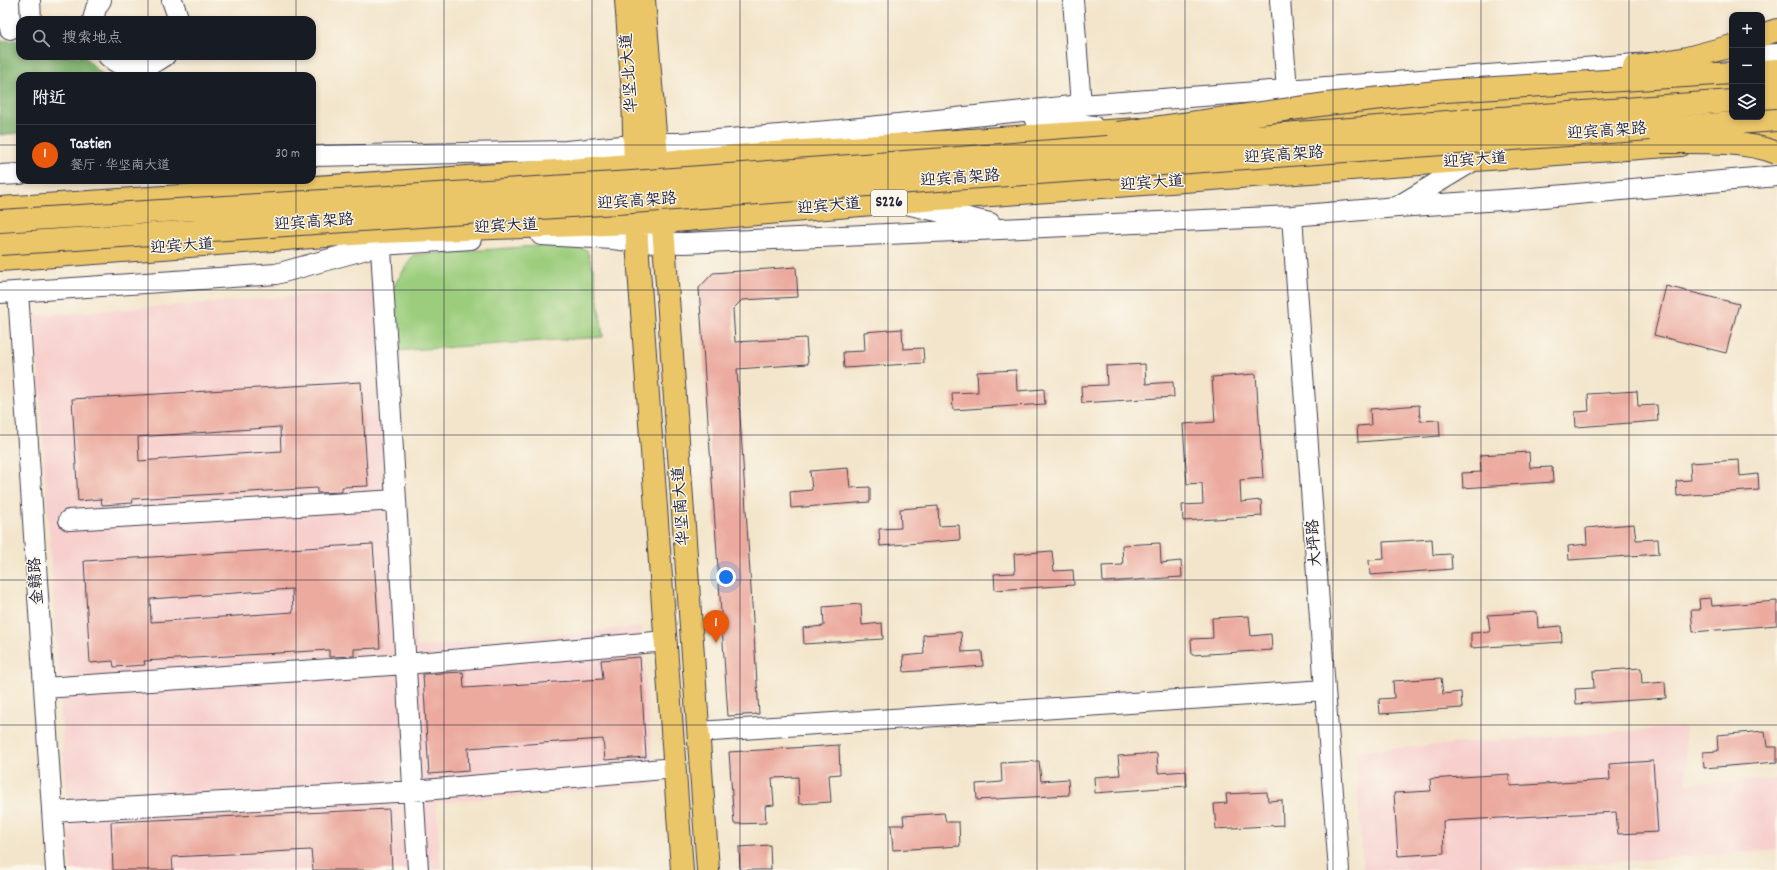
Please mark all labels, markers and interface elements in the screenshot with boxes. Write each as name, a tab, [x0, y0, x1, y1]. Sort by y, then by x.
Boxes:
map controls	[1729, 12, 1765, 120]
button: +	[1729, 12, 1765, 48]
search box	[16, 16, 316, 60]
icon: search	[30, 27, 52, 49]
text: 搜索地点	[62, 28, 122, 50]
street label: 华坚北大道	[616, 32, 644, 114]
button: −	[1729, 48, 1765, 84]
button: layers	[1729, 84, 1765, 120]
text: 附近	[32, 88, 66, 112]
street label: 迎宾高架路	[1566, 118, 1648, 146]
text: Tastien	[70, 134, 111, 156]
street label: 迎宾高架路	[1243, 142, 1325, 170]
text: 1	[44, 145, 46, 164]
text: 30 m	[275, 145, 300, 164]
street label: 迎宾大道	[1442, 147, 1508, 175]
text: 餐厅 · 华坚南大道	[70, 157, 170, 176]
street label: 迎宾高架路	[919, 165, 1001, 193]
street label: 迎宾大道	[1119, 170, 1185, 198]
street label: 迎宾高架路	[596, 188, 678, 216]
road number: S226	[871, 190, 907, 216]
street label: 迎宾大道	[796, 193, 862, 221]
street label: 迎宾高架路	[273, 209, 355, 237]
street label: 迎宾大道	[473, 214, 539, 240]
street label: 迎宾大道	[149, 233, 215, 261]
street label: 华坚南大道	[668, 465, 696, 547]
street label: 大坪路	[1302, 518, 1328, 568]
street label: 金赣路	[24, 556, 50, 606]
your location	[716, 567, 736, 587]
pin: 1	[703, 610, 729, 643]

